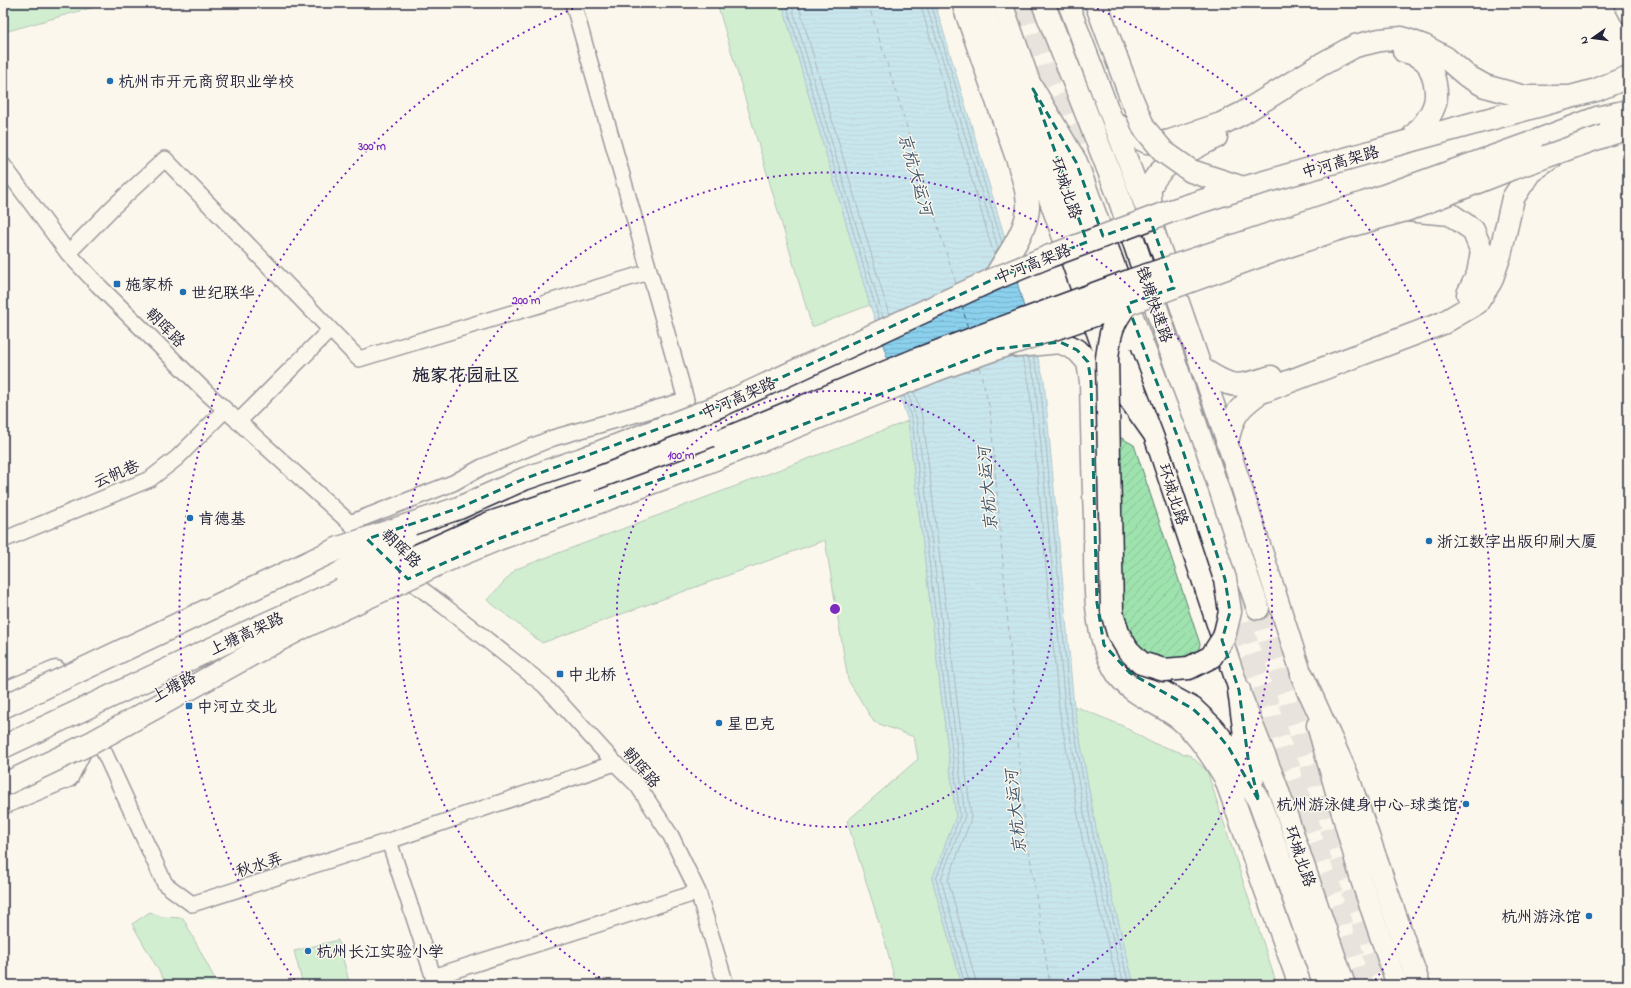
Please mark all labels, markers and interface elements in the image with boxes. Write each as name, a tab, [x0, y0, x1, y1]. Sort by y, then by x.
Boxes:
north arrow	[1573, 18, 1613, 58]
text: N	[1576, 35, 1593, 46]
place label: 杭州市开元商贸职业学校	[118, 71, 294, 95]
marker: 杭州市开元商贸职业学校	[105, 76, 115, 86]
water label: 京杭大运河	[891, 130, 939, 222]
text: 300 m	[357, 138, 387, 156]
street label: 中河高架路	[1299, 140, 1382, 185]
street label: 环城北路	[1043, 154, 1087, 223]
street label: 中河高架路	[992, 239, 1075, 291]
street label: 钱塘快速路	[1129, 263, 1177, 346]
place label: 施家桥	[125, 274, 173, 298]
marker: 施家桥	[112, 279, 122, 289]
place label: 世纪联华	[191, 282, 255, 306]
marker: 世纪联华	[178, 287, 188, 297]
text: 200 m	[511, 292, 541, 310]
street label: 朝晖路	[139, 303, 190, 354]
district label: 施家花园社区	[412, 364, 520, 390]
street label: 中河高架路	[697, 372, 780, 426]
water label: 京杭大运河	[972, 442, 1005, 532]
text: 100 m	[668, 447, 695, 465]
street label: 云帆巷	[90, 454, 144, 495]
street label: 环城北路	[1151, 460, 1193, 529]
place label: 肯德基	[198, 508, 246, 532]
marker: 肯德基	[185, 513, 195, 523]
street label: 朝晖路	[375, 524, 426, 575]
place label: 浙江数字出版印刷大厦	[1437, 531, 1597, 555]
marker: 浙江数字出版印刷大厦	[1424, 536, 1434, 546]
centre of rings	[828, 602, 842, 616]
street label: 上塘高架路	[206, 607, 288, 663]
place label: 中北桥	[568, 664, 616, 688]
street label: 上塘路	[147, 666, 201, 710]
marker: 中北桥	[555, 669, 565, 679]
place label: 中河立交北	[197, 696, 277, 720]
marker: 中河立交北	[184, 701, 194, 711]
place label: 星巴克	[727, 713, 775, 737]
marker: 星巴克	[714, 718, 724, 728]
street label: 朝晖路	[616, 742, 665, 794]
water label: 京杭大运河	[999, 765, 1033, 855]
place label: 杭州游泳健身中心-球类馆	[1276, 794, 1458, 818]
marker: 杭州游泳健身中心-球类馆	[1461, 799, 1471, 809]
street label: 环城北路	[1277, 822, 1321, 891]
street label: 秋水弄	[233, 847, 286, 885]
place label: 杭州游泳馆	[1501, 906, 1581, 930]
marker: 杭州游泳馆	[1584, 911, 1594, 921]
place label: 杭州长江实验小学	[316, 941, 444, 965]
marker: 杭州长江实验小学	[303, 946, 313, 956]

